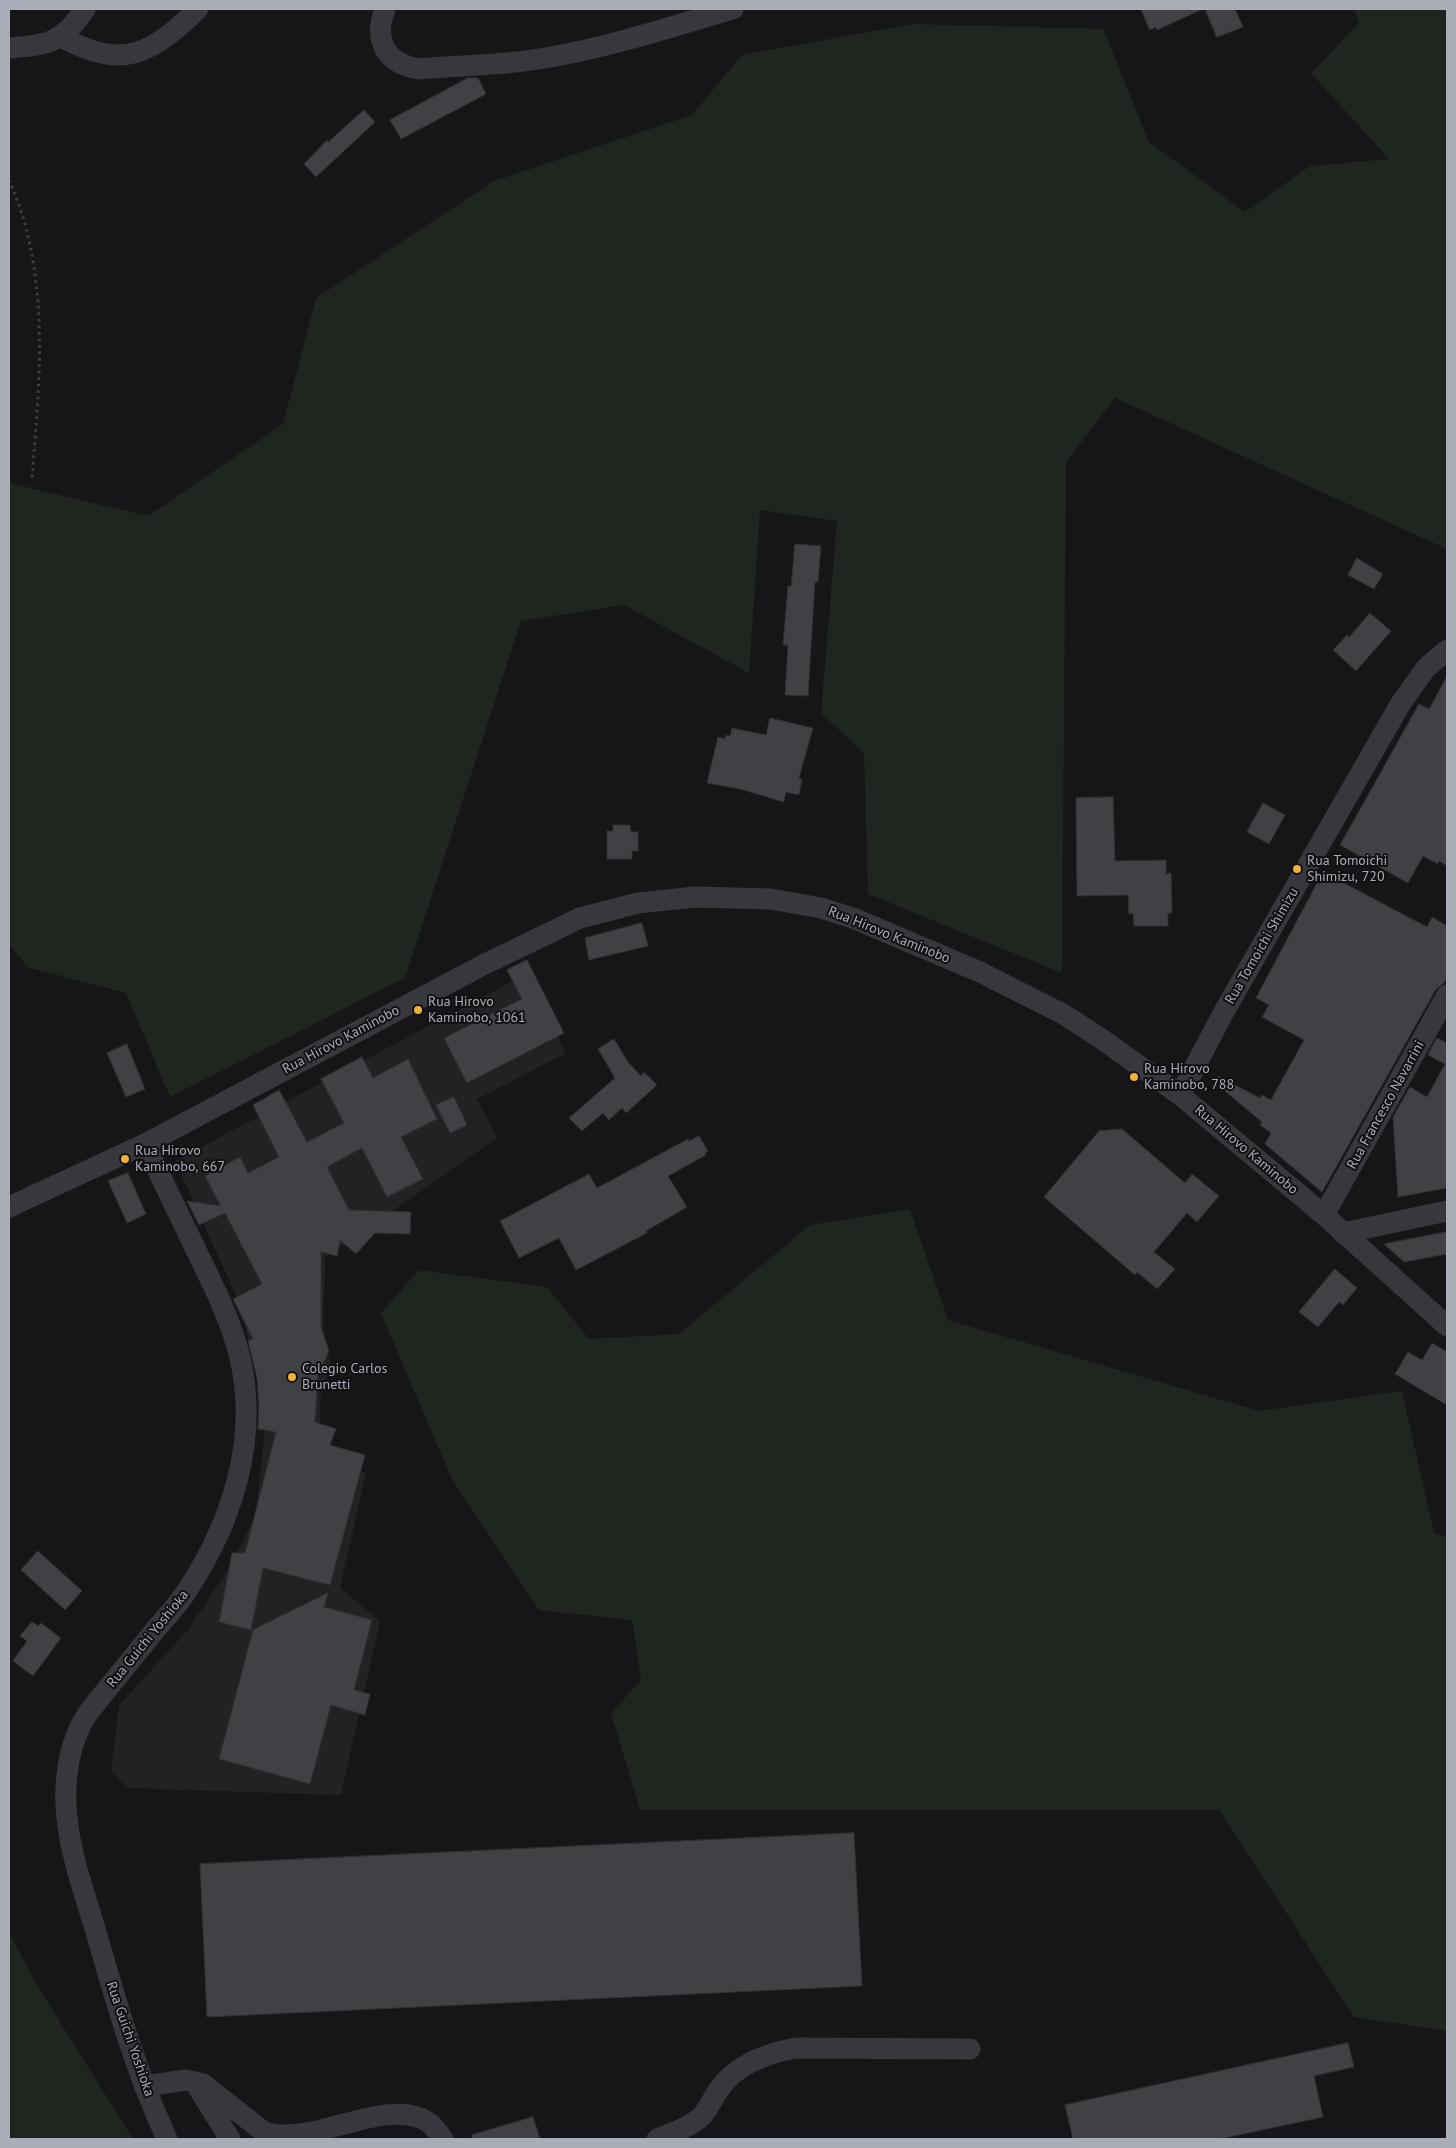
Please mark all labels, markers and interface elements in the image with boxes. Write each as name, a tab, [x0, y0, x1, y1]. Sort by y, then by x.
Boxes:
place label: Rua Tomoichi Shimizu, 720	[1307, 853, 1387, 886]
marker: Rua Tomoichi Shimizu, 720	[1291, 863, 1303, 875]
street label: Rua Tomoichi Shimizu	[1222, 885, 1302, 1007]
street label: Rua Hirovo Kaminobo	[826, 903, 952, 967]
place label: Rua Hirovo Kaminobo, 1061	[428, 994, 526, 1026]
street label: Rua Hirovo Kaminobo	[280, 1002, 402, 1078]
marker: Rua Hirovo Kaminobo, 1061	[412, 1004, 424, 1016]
street label: Rua Francesco Navarrini	[1344, 1038, 1428, 1172]
place label: Rua Hirovo Kaminobo, 788	[1144, 1061, 1234, 1094]
marker: Rua Hirovo Kaminobo, 788	[1128, 1071, 1140, 1083]
street label: Rua Hirovo Kaminobo	[1191, 1102, 1301, 1198]
place label: Rua Hirovo Kaminobo, 667	[135, 1143, 225, 1176]
marker: Rua Hirovo Kaminobo, 667	[119, 1153, 131, 1165]
place label: Colegio Carlos Brunetti	[302, 1361, 388, 1394]
marker: Colegio Carlos Brunetti	[286, 1371, 298, 1383]
street label: Rua Guichi Yoshioka	[104, 1587, 192, 1691]
street label: Rua Guichi Yoshioka	[102, 1979, 158, 2099]

